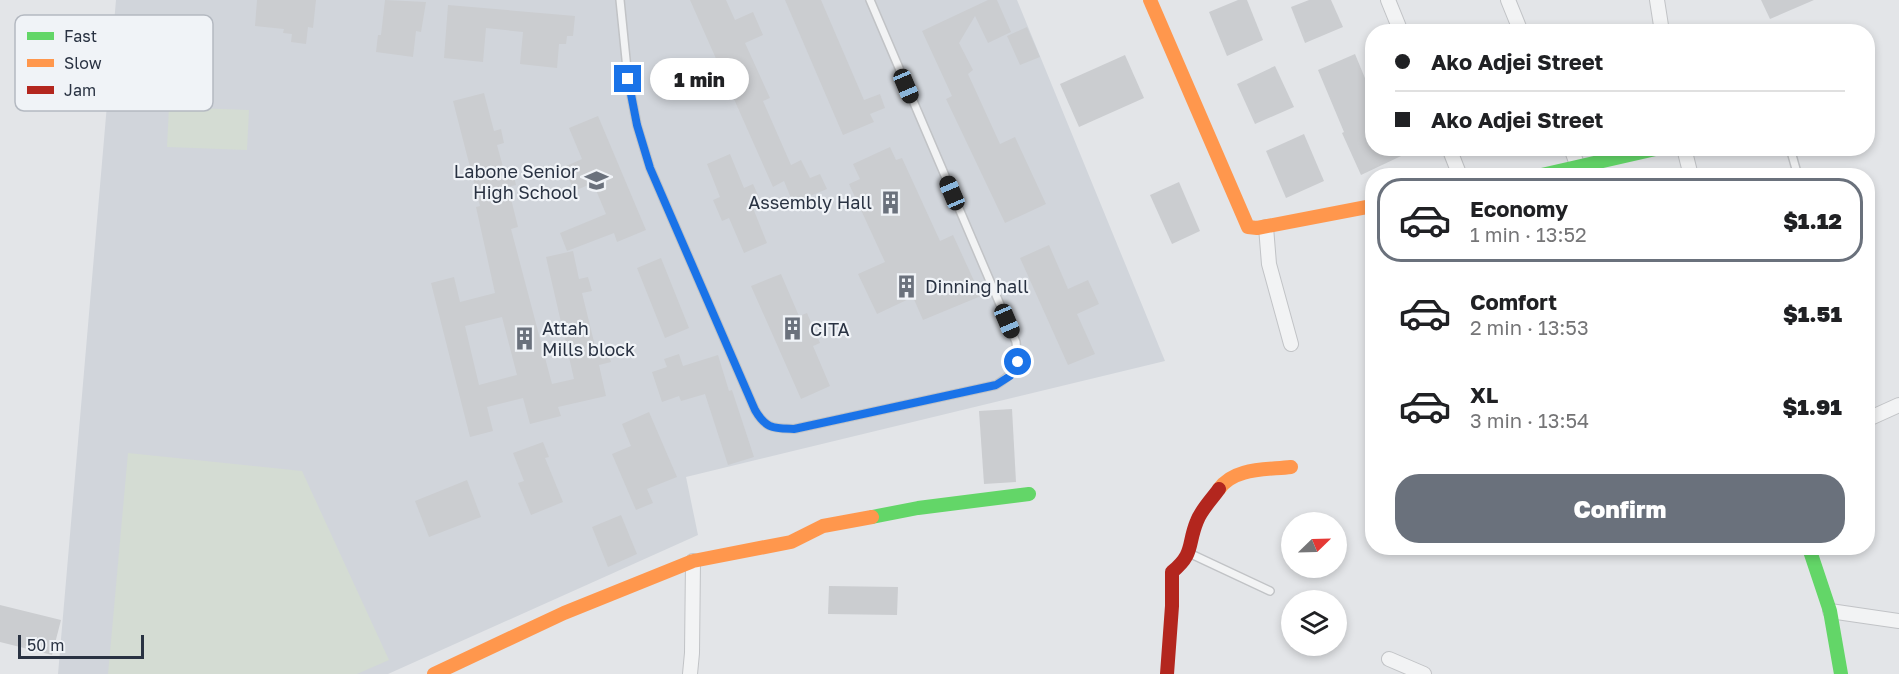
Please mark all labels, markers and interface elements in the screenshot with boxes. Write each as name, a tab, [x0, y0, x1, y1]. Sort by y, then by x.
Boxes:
legend	[15, 15, 213, 111]
text: Fast	[64, 26, 97, 46]
text: Ako Adjei Street	[1431, 48, 1603, 75]
text: Slow	[64, 53, 102, 73]
callout: 1 min	[649, 58, 748, 100]
route end	[614, 65, 641, 92]
car	[891, 66, 921, 106]
text: 1 min	[674, 67, 725, 91]
text: Jam	[64, 80, 96, 100]
text: Ako Adjei Street	[1431, 106, 1603, 133]
place label: Labone Senior High School	[454, 160, 578, 203]
school or university icon: Labone Senior High School	[583, 168, 609, 194]
car	[937, 173, 967, 213]
building icon: Assembly Hall	[877, 189, 903, 215]
place label: Assembly Hall	[748, 191, 872, 213]
icon: car	[1398, 193, 1452, 247]
text: Economy	[1470, 195, 1568, 222]
text: $1.12	[1783, 207, 1842, 234]
text: 1 min · 13:52	[1470, 222, 1587, 246]
building icon: Dinning hall	[894, 273, 920, 299]
place label: Dinning hall	[925, 275, 1029, 297]
icon: car	[1398, 286, 1452, 340]
text: Comfort	[1470, 288, 1557, 315]
text: $1.51	[1783, 300, 1842, 327]
car	[992, 301, 1022, 341]
text: 2 min · 13:53	[1470, 315, 1589, 339]
building icon: CITA	[779, 316, 805, 342]
place label: Attah Mills block	[542, 317, 635, 360]
place label: CITA	[810, 318, 850, 340]
building icon: Attah Mills block	[511, 325, 537, 351]
route start	[1004, 348, 1031, 375]
icon: car	[1398, 379, 1452, 433]
text: XL	[1470, 381, 1498, 408]
text: $1.91	[1782, 393, 1842, 420]
text: 3 min · 13:54	[1470, 408, 1589, 432]
button: Confirm	[1395, 474, 1845, 543]
north arrow	[1281, 512, 1347, 578]
map controls	[1281, 512, 1347, 656]
button: layers	[1281, 590, 1347, 656]
scale bar	[18, 632, 144, 660]
text: 50 m	[27, 635, 64, 655]

